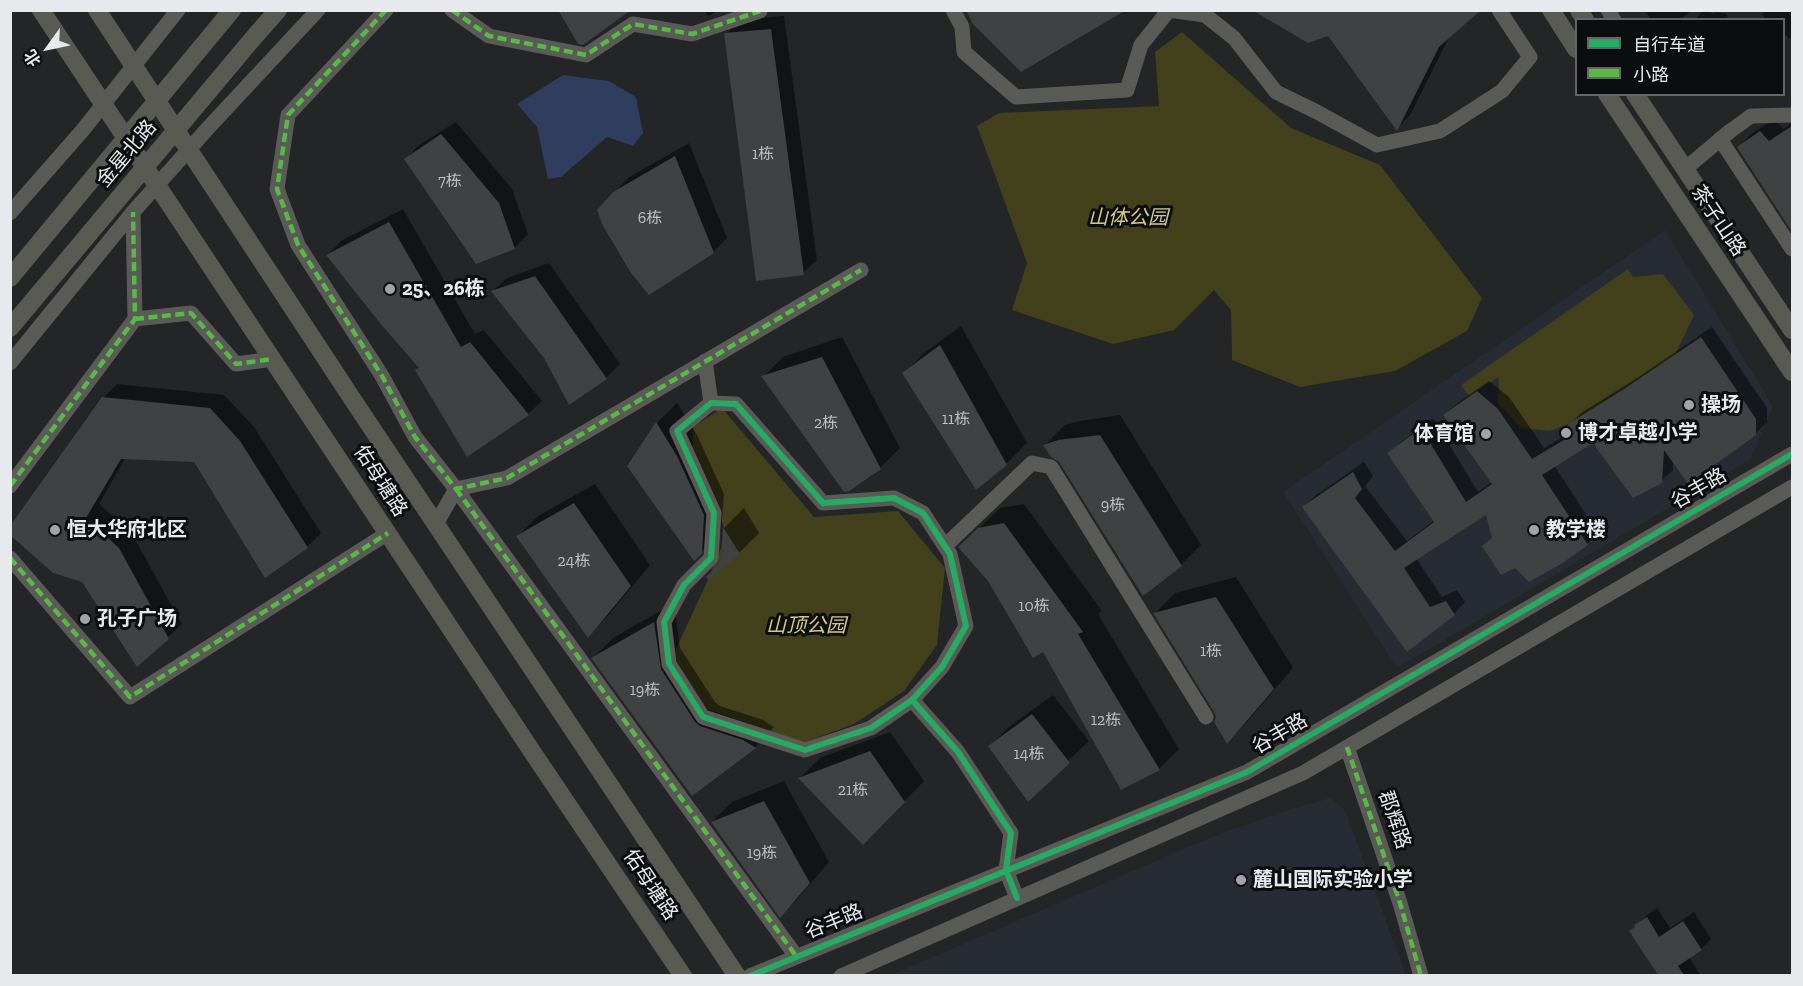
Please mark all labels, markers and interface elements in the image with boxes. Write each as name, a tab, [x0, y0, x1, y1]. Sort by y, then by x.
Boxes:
north arrow	[18, 18, 78, 78]
legend	[1575, 18, 1785, 96]
text: 自行车道	[1633, 34, 1705, 56]
text: 北	[20, 46, 45, 70]
text: 小路	[1633, 64, 1669, 86]
street label: 金星北路	[92, 116, 162, 192]
house number: 1栋	[752, 144, 774, 164]
house number: 7栋	[438, 171, 462, 191]
street label: 茶子山路	[1686, 181, 1750, 261]
park label: 山体公园	[1088, 206, 1168, 230]
house number: 6栋	[638, 208, 662, 228]
place label: 25、26栋	[402, 277, 485, 301]
marker: 25、26栋	[383, 282, 397, 296]
place label: 操场	[1701, 393, 1741, 417]
marker: 操场	[1682, 398, 1696, 412]
house number: 11栋	[942, 409, 970, 429]
house number: 2栋	[814, 413, 838, 433]
place label: 博才卓越小学	[1578, 421, 1698, 445]
place label: 体育馆	[1414, 422, 1474, 446]
marker: 博才卓越小学	[1559, 426, 1573, 440]
marker: 体育馆	[1479, 427, 1493, 441]
street label: 佑母塘路	[348, 441, 412, 521]
street label: 谷丰路	[1667, 464, 1731, 514]
house number: 9栋	[1101, 495, 1125, 515]
place label: 恒大华府北区	[67, 518, 187, 542]
place label: 教学楼	[1546, 518, 1606, 542]
marker: 恒大华府北区	[48, 523, 62, 537]
marker: 教学楼	[1527, 523, 1541, 537]
house number: 24栋	[558, 551, 590, 571]
house number: 10栋	[1018, 596, 1050, 616]
place label: 孔子广场	[97, 607, 177, 631]
marker: 孔子广场	[78, 612, 92, 626]
park label: 山顶公园	[766, 614, 846, 638]
house number: 1栋	[1200, 641, 1222, 661]
house number: 19栋	[630, 680, 660, 700]
street label: 谷丰路	[1248, 709, 1312, 759]
house number: 12栋	[1091, 710, 1121, 730]
house number: 14栋	[1014, 744, 1044, 764]
house number: 21栋	[838, 780, 868, 800]
street label: 郡辉路	[1373, 788, 1415, 852]
house number: 19栋	[747, 843, 777, 863]
street label: 佑母塘路	[618, 845, 682, 925]
place label: 麓山国际实验小学	[1253, 868, 1413, 892]
marker: 麓山国际实验小学	[1234, 873, 1248, 887]
street label: 谷丰路	[802, 900, 866, 944]

